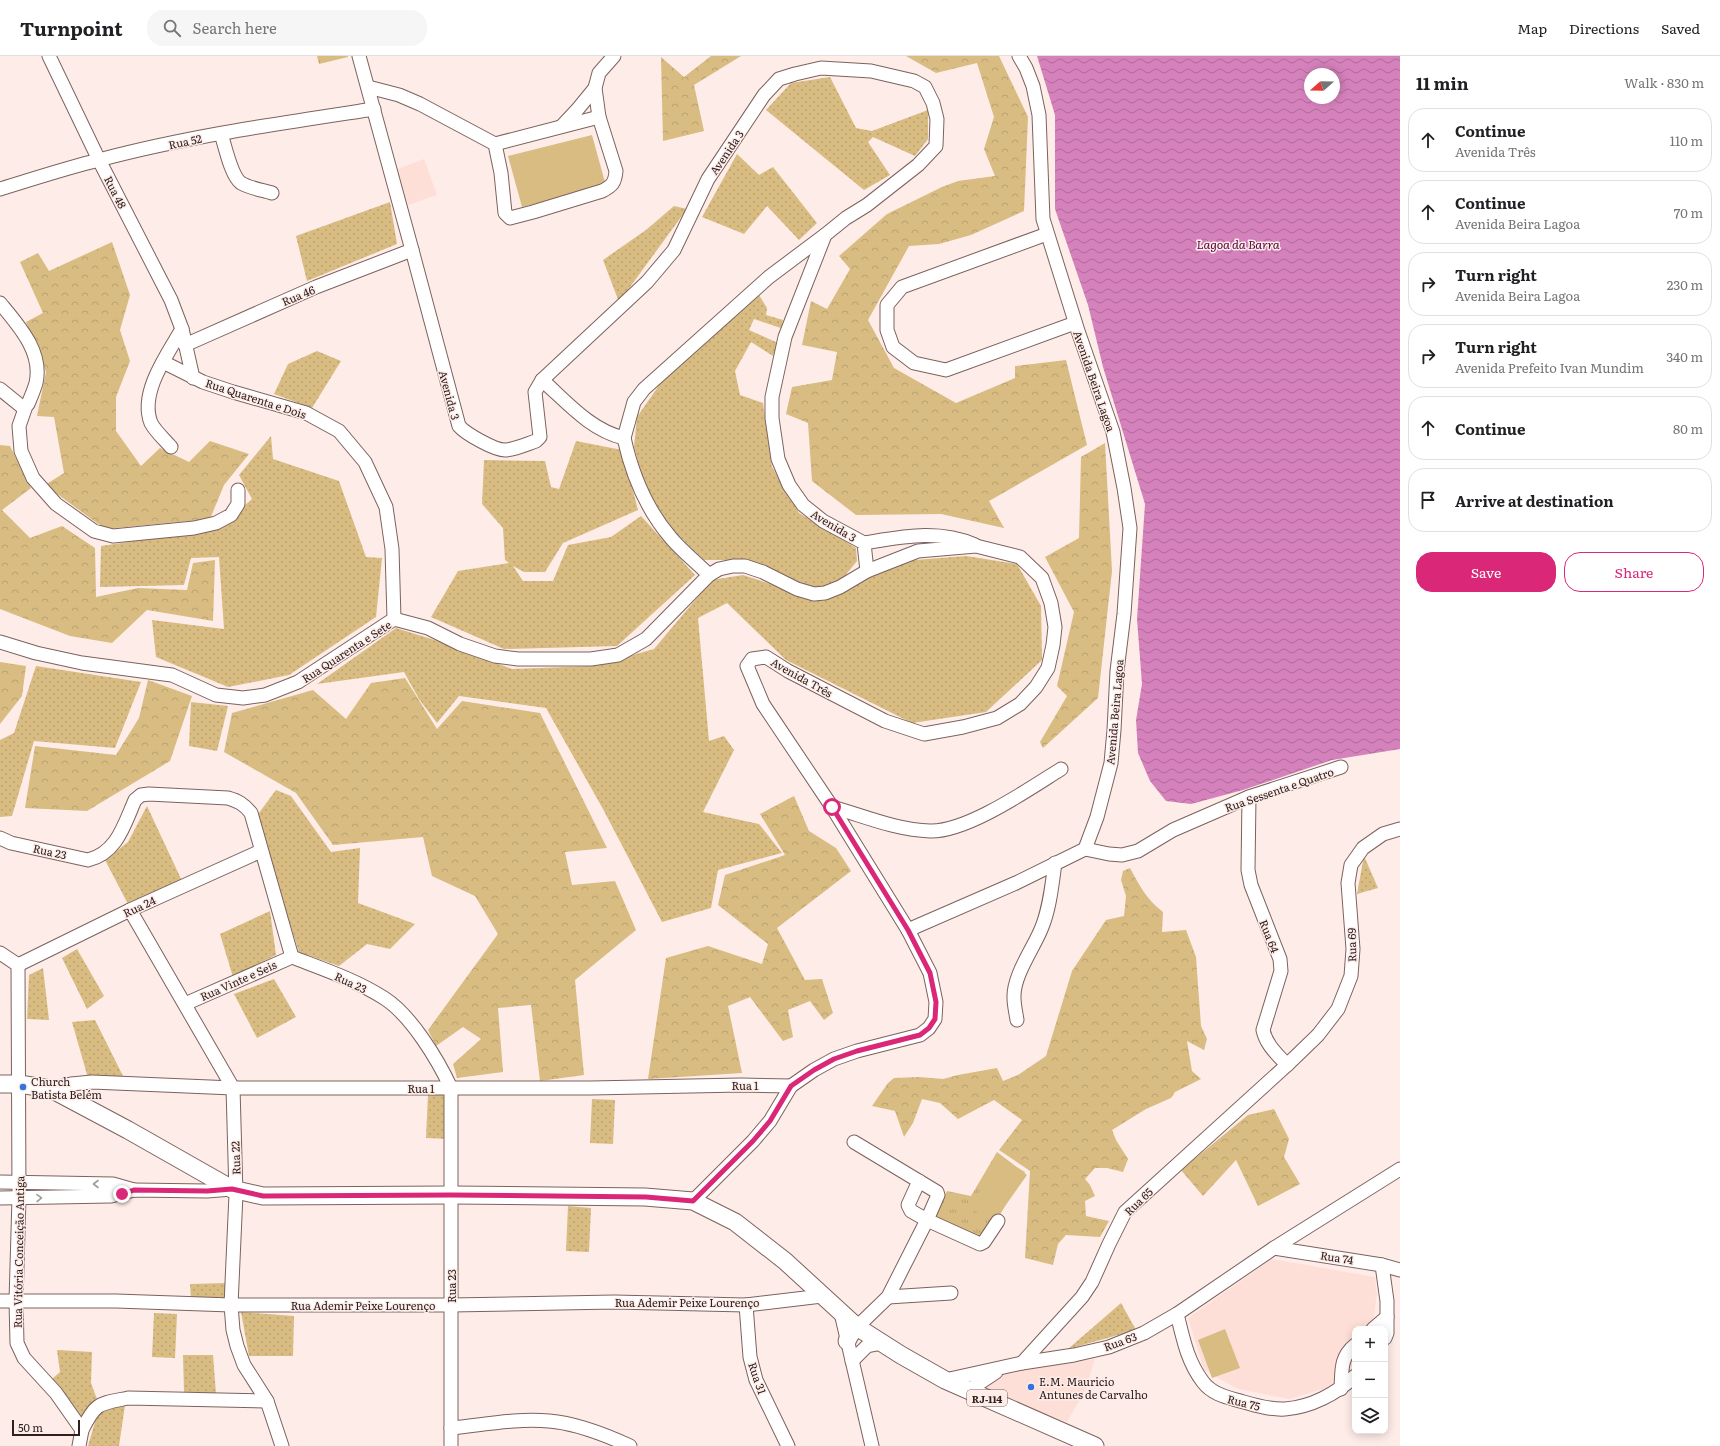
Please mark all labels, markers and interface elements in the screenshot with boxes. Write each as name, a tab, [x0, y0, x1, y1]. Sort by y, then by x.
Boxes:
search box	[147, 10, 427, 46]
text: Turnpoint	[20, 14, 123, 42]
text: Search here	[193, 16, 277, 39]
icon: search	[161, 17, 183, 39]
text: Map	[1517, 18, 1547, 38]
text: Directions	[1569, 18, 1639, 38]
text: Saved	[1661, 18, 1700, 38]
north arrow	[1304, 68, 1340, 104]
text: 11 min	[1416, 70, 1468, 95]
text: Walk · 830 m	[1624, 73, 1704, 92]
text: Continue	[1455, 119, 1525, 142]
street label: Avenida 3	[705, 126, 747, 177]
icon: ahead	[1417, 129, 1439, 151]
street label: Rua 52	[167, 130, 204, 152]
text: 110 m	[1670, 131, 1703, 150]
text: Avenida Três	[1455, 142, 1536, 161]
street label: Rua 48	[101, 173, 131, 211]
text: Continue	[1455, 191, 1525, 214]
icon: ahead	[1417, 201, 1439, 223]
text: 70 m	[1674, 203, 1703, 222]
text: Avenida Beira Lagoa	[1455, 214, 1580, 233]
water label: Lagoa da Barra	[1196, 235, 1280, 253]
text: Turn right	[1455, 263, 1537, 286]
icon: right	[1417, 273, 1439, 295]
text: 230 m	[1667, 275, 1703, 294]
street label: Rua 46	[279, 281, 317, 309]
text: Avenida Beira Lagoa	[1455, 286, 1580, 305]
street label: Avenida Beira Lagoa	[1070, 328, 1120, 434]
text: Turn right	[1455, 335, 1537, 358]
icon: right	[1417, 345, 1439, 367]
text: 340 m	[1666, 347, 1703, 366]
text: Avenida Prefeito Ivan Mundim	[1455, 358, 1644, 377]
street label: Avenida 3	[436, 368, 464, 422]
street label: Rua Quarenta e Dois	[203, 374, 309, 422]
icon: ahead	[1417, 417, 1439, 439]
text: Continue	[1455, 417, 1525, 440]
text: 80 m	[1673, 419, 1703, 438]
icon: arrive	[1417, 489, 1439, 511]
text: Arrive at destination	[1455, 489, 1614, 512]
street label: Avenida 3	[808, 505, 860, 545]
button: Save	[1416, 552, 1556, 592]
button: Share	[1564, 552, 1704, 592]
street label: Rua Quarenta e Sete	[298, 616, 394, 686]
street label: Avenida Três	[768, 653, 836, 701]
street label: Avenida Beira Lagoa	[1101, 658, 1127, 765]
street label: Rua Sessenta e Quatro	[1222, 763, 1336, 815]
route start	[823, 798, 841, 816]
street label: Rua 23	[32, 839, 68, 863]
street label: Rua 24	[120, 892, 158, 920]
street label: Rua 64	[1256, 917, 1284, 955]
street label: Rua 69	[1343, 927, 1359, 962]
street label: Rua Vinte e Seis	[197, 956, 279, 1004]
street label: Rua 23	[332, 968, 370, 996]
place label: Church Batista Belém	[31, 1073, 102, 1102]
street label: Rua 1	[731, 1077, 759, 1093]
street label: Rua 1	[407, 1080, 435, 1096]
marker: Church Batista Belém	[18, 1082, 28, 1092]
street label: Rua 22	[226, 1140, 244, 1175]
street label: Rua Vitória Conceição Antiga	[9, 1176, 27, 1328]
one-way arrow	[93, 1180, 99, 1188]
street label: Rua 65	[1120, 1183, 1156, 1219]
route end	[113, 1185, 131, 1203]
one-way arrow	[36, 1194, 42, 1202]
street label: Rua 74	[1319, 1246, 1355, 1268]
street label: Rua 23	[443, 1269, 459, 1303]
street label: Rua Ademir Peixe Lourenço	[615, 1294, 759, 1310]
street label: Rua Ademir Peixe Lourenço	[291, 1297, 435, 1313]
map controls	[1352, 1326, 1388, 1434]
button: +	[1352, 1326, 1388, 1362]
street label: Rua 63	[1101, 1328, 1139, 1354]
street label: Rua 31	[745, 1360, 771, 1397]
button: −	[1352, 1362, 1388, 1398]
place label: E.M. Mauricio Antunes de Carvalho	[1039, 1373, 1148, 1402]
marker: E.M. Mauricio Antunes de Carvalho	[1026, 1382, 1036, 1392]
road number: RJ-114	[967, 1390, 1007, 1406]
street label: Rua 75	[1226, 1390, 1263, 1414]
button: layers	[1352, 1398, 1388, 1434]
scale bar	[12, 1418, 80, 1437]
text: 50 m	[18, 1419, 43, 1435]

